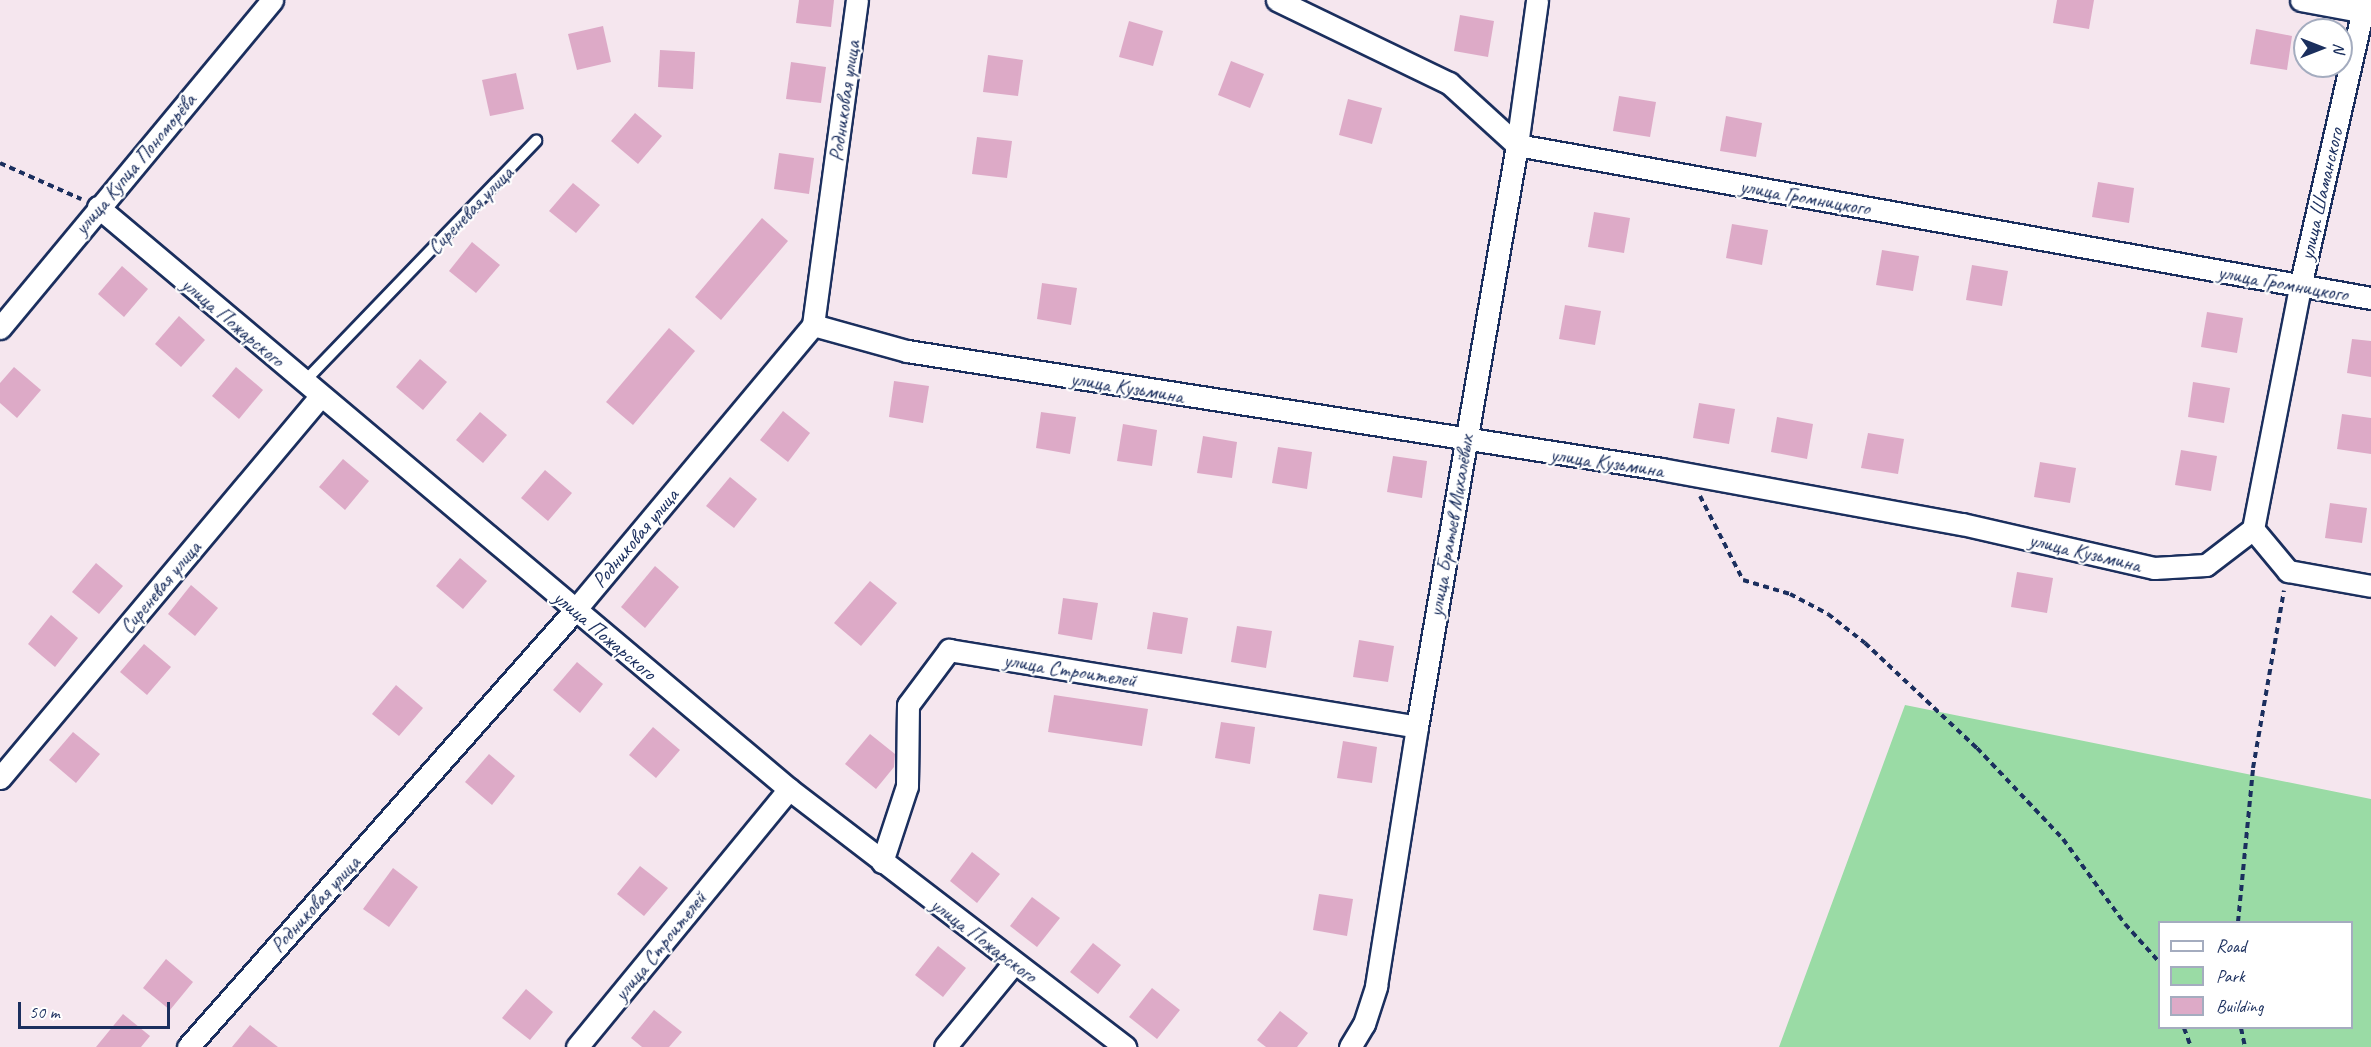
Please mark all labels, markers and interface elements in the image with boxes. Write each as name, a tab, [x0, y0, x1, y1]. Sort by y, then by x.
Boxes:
north arrow	[2293, 18, 2353, 78]
street label: Родниковая улица	[823, 38, 865, 164]
text: N	[2329, 43, 2349, 53]
street label: улица Купца Пономорёва	[68, 88, 202, 240]
street label: улица Шаманского	[2293, 125, 2349, 263]
street label: Сиреневая улица	[421, 160, 519, 260]
street label: улица Громницкого	[1737, 173, 1873, 221]
street label: улица Громницкого	[2215, 259, 2351, 307]
street label: улица Пожарского	[175, 271, 291, 373]
street label: улица Кузьмина	[1070, 366, 1184, 408]
street label: улица Братьев Михалёвых	[1422, 432, 1480, 620]
street label: улица Кузьмина	[1550, 442, 1664, 482]
street label: Родниковая улица	[586, 482, 684, 594]
street label: улица Кузьмина	[2028, 527, 2142, 577]
street label: Сиреневая улица	[113, 535, 207, 639]
street label: улица Пожарского	[547, 584, 663, 686]
street label: улица Строителей	[1003, 647, 1137, 693]
street label: Родниковая улица	[264, 849, 366, 959]
street label: улица Строителей	[609, 887, 711, 1005]
street label: улица Пожарского	[925, 891, 1043, 989]
legend	[2158, 921, 2353, 1029]
text: Road	[2216, 935, 2246, 957]
text: Park	[2216, 965, 2245, 987]
scale bar	[21, 990, 172, 1028]
text: Building	[2216, 995, 2263, 1017]
text: 50 m	[29, 1001, 60, 1023]

